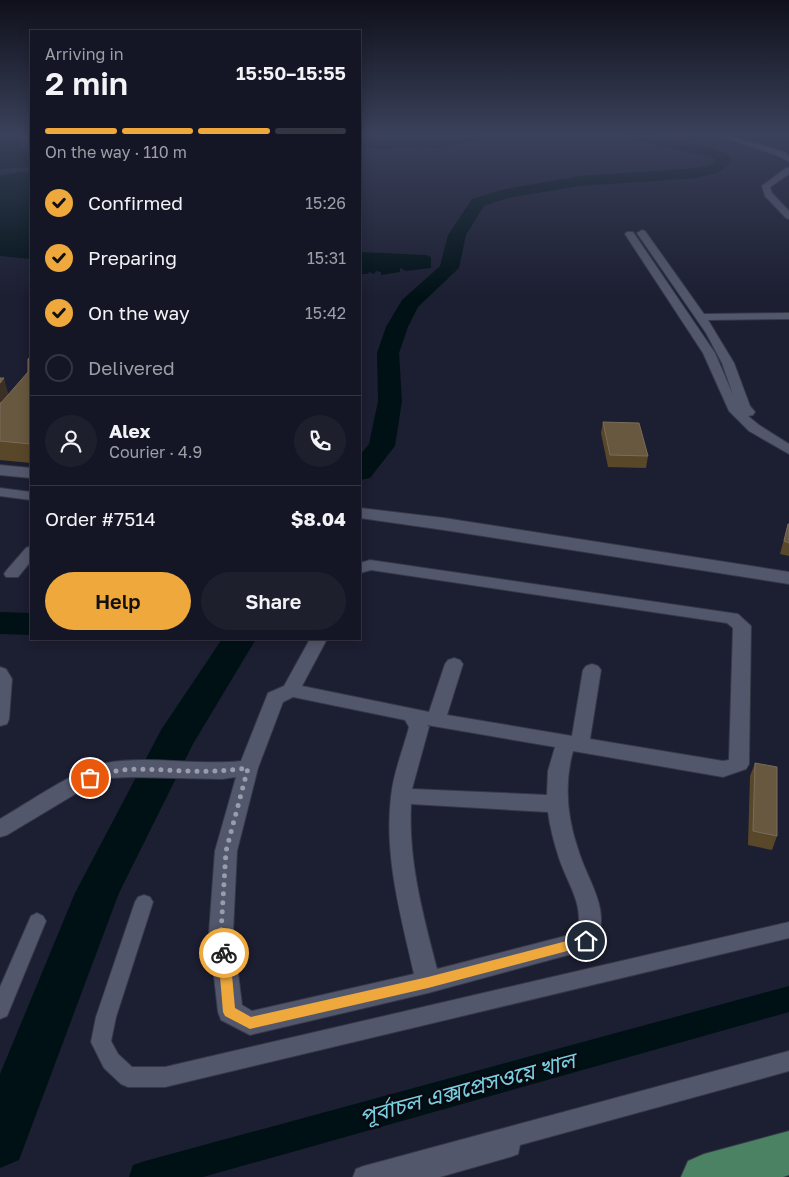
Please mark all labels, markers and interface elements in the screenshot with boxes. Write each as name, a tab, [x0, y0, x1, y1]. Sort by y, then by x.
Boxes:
text: Arriving in	[45, 44, 124, 64]
text: 15:50–15:55	[236, 61, 346, 84]
text: 2 min	[45, 64, 128, 102]
text: On the way · 110 m	[45, 142, 187, 162]
icon: check	[45, 189, 73, 217]
text: Confirmed	[88, 191, 183, 214]
text: 15:26	[305, 193, 346, 213]
icon: check	[45, 244, 73, 272]
text: Preparing	[88, 246, 177, 269]
text: 15:31	[307, 248, 346, 268]
icon: check	[45, 299, 73, 327]
text: On the way	[88, 301, 190, 324]
text: 15:42	[305, 303, 346, 323]
text: Delivered	[88, 356, 175, 379]
button: person	[45, 415, 97, 467]
button: phone	[294, 415, 346, 467]
text: Alex	[109, 419, 150, 442]
text: Courier · 4.9	[109, 442, 202, 462]
text: Order #7514	[45, 507, 156, 530]
text: $8.04	[291, 507, 346, 530]
button: Help	[45, 572, 191, 630]
button: Share	[201, 572, 346, 630]
pin	[69, 757, 111, 799]
icon: bag	[76, 764, 104, 792]
pin	[565, 920, 607, 962]
icon: home	[572, 927, 600, 955]
courier	[199, 928, 249, 978]
icon: bike	[210, 939, 238, 967]
water label: পূর্বাচল এক্সপ্রেসওয়ে খাল	[356, 1045, 582, 1131]

